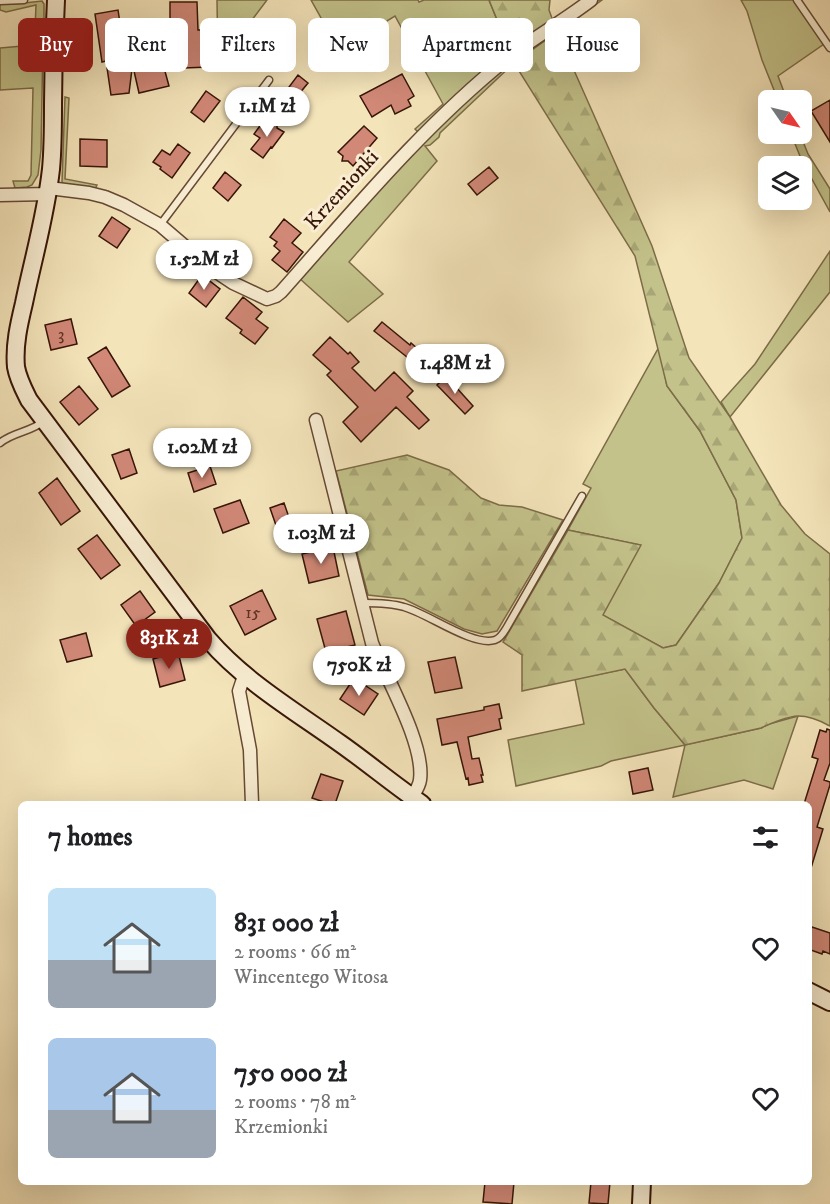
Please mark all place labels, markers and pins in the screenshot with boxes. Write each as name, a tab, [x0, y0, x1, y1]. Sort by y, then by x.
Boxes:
pin: 1.1M zł	[212, 87, 322, 138]
pin: 1.52M zł	[142, 240, 266, 291]
pin: 1.48M zł	[393, 344, 517, 395]
pin: 1.02M zł	[140, 428, 264, 479]
pin: 1.03M zł	[259, 514, 383, 565]
pin: 831K zł	[114, 619, 224, 670]
pin: 750K zł	[304, 646, 414, 697]

